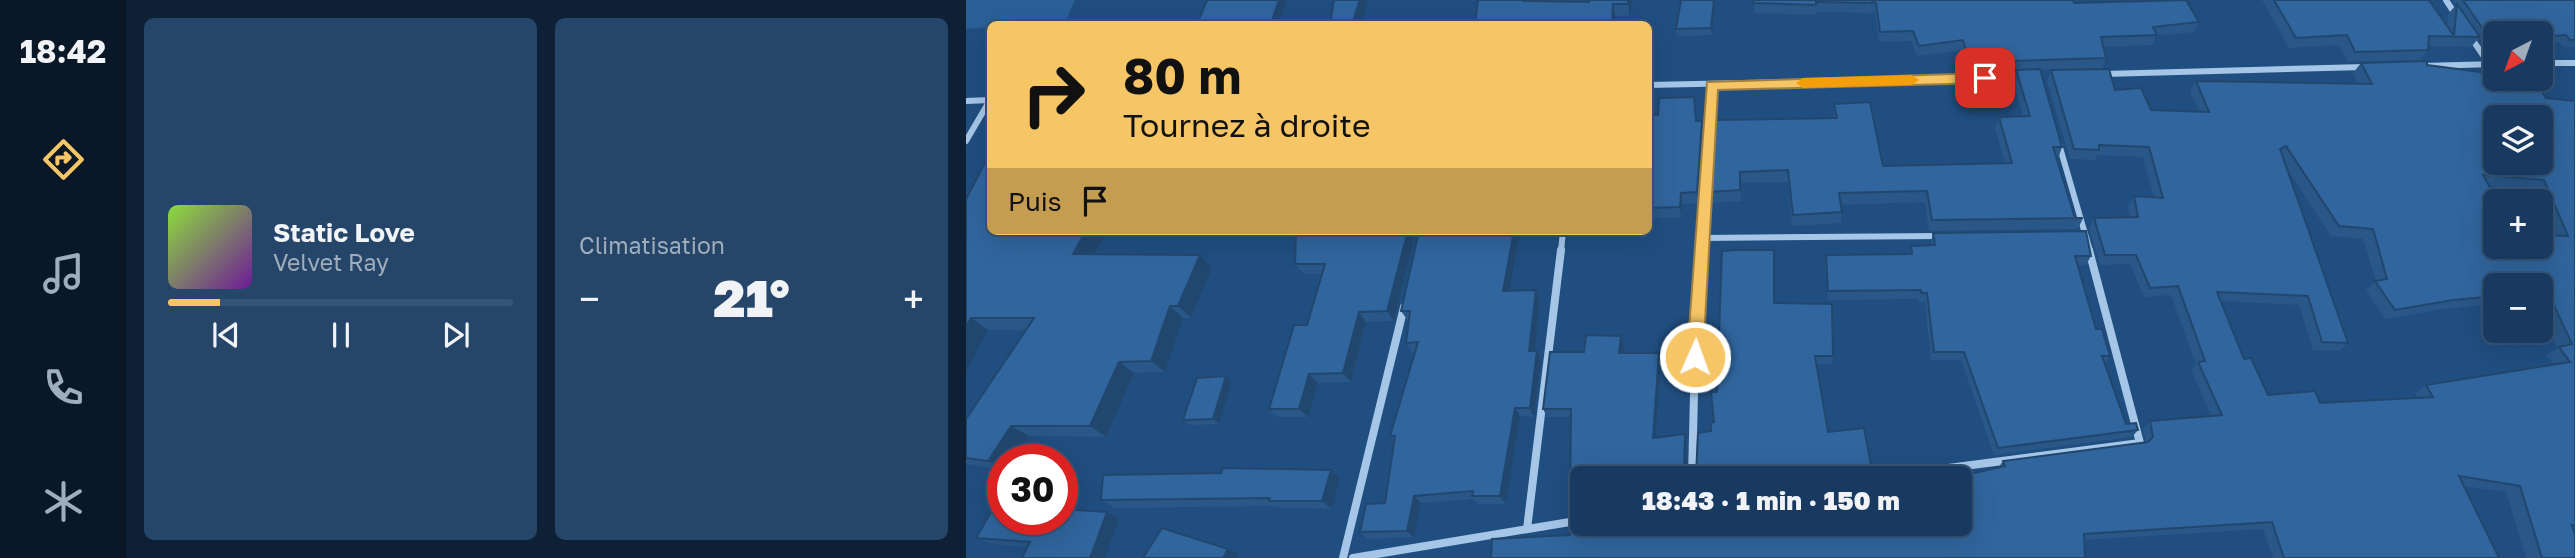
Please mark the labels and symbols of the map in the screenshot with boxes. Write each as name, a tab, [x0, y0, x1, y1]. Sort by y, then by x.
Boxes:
north arrow	[2483, 21, 2553, 91]
pin	[1955, 48, 2015, 108]
position arrow	[1658, 320, 1732, 394]
speed limit sign: 30	[987, 444, 1078, 535]

